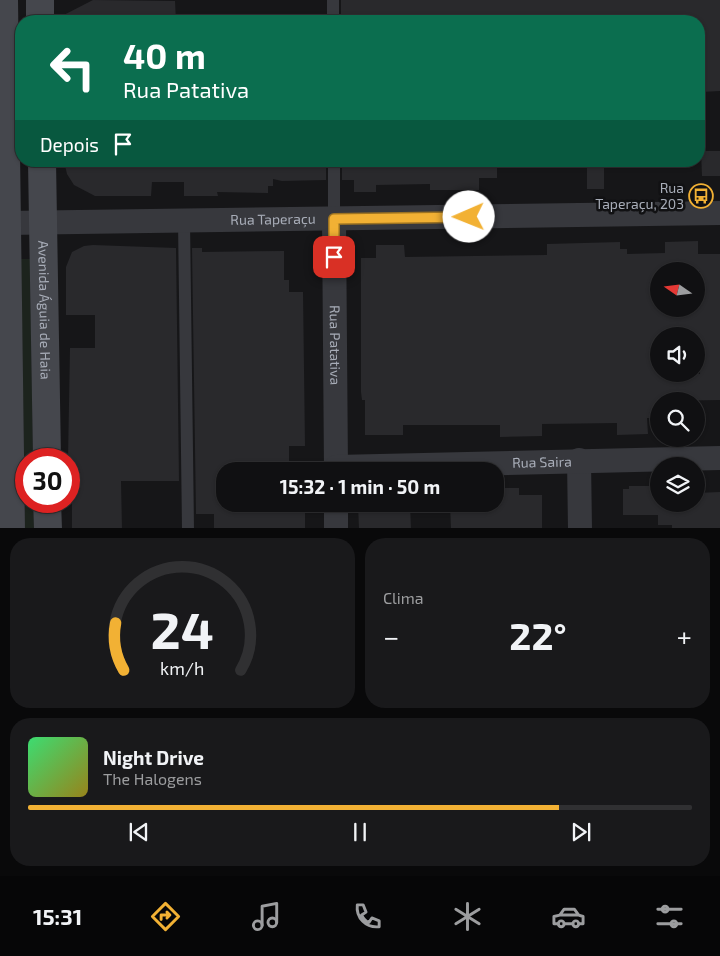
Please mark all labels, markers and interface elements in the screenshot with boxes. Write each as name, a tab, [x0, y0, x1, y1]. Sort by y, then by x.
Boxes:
text: 40 m	[123, 34, 206, 76]
icon: left	[40, 35, 105, 100]
text: Rua Patativa	[123, 76, 249, 102]
icon: arrive	[109, 130, 137, 158]
text: Depois	[40, 133, 99, 156]
place label: Rua Taperaçu, 203	[595, 179, 684, 213]
bus stop icon: Rua Taperaçu, 203	[688, 183, 714, 209]
position arrow	[442, 190, 494, 242]
street label: Rua Taperaçu	[230, 210, 316, 228]
pin	[313, 236, 355, 278]
street label: Avenida Águia de Haia	[35, 240, 55, 380]
icon: arrive	[320, 243, 348, 271]
north arrow	[650, 262, 705, 318]
map controls	[650, 262, 705, 512]
street label: Rua Patativa	[327, 305, 344, 385]
button: sound	[650, 327, 705, 382]
button: search	[650, 392, 705, 447]
speed limit sign: 30	[15, 448, 80, 513]
street label: Rua Saira	[512, 452, 572, 471]
button: layers	[650, 457, 705, 512]
text: 15:32 · 1 min · 50 m	[280, 475, 440, 498]
text: Clima	[383, 588, 424, 607]
text: 24	[151, 597, 214, 659]
text: 22°	[509, 612, 567, 658]
text: −	[383, 619, 399, 653]
text: +	[677, 619, 692, 653]
text: km/h	[160, 657, 205, 679]
text: Night Drive	[103, 746, 204, 769]
text: The Halogens	[103, 769, 202, 788]
icon: previous	[125, 818, 153, 846]
icon: pause	[346, 818, 374, 846]
icon: next	[567, 818, 595, 846]
icon: directions	[148, 899, 183, 934]
icon: music	[249, 899, 284, 934]
icon: phone	[350, 899, 385, 934]
icon: climate	[450, 899, 485, 934]
icon: car	[551, 899, 586, 934]
icon: filters	[652, 899, 687, 934]
text: 15:31	[33, 903, 82, 929]

